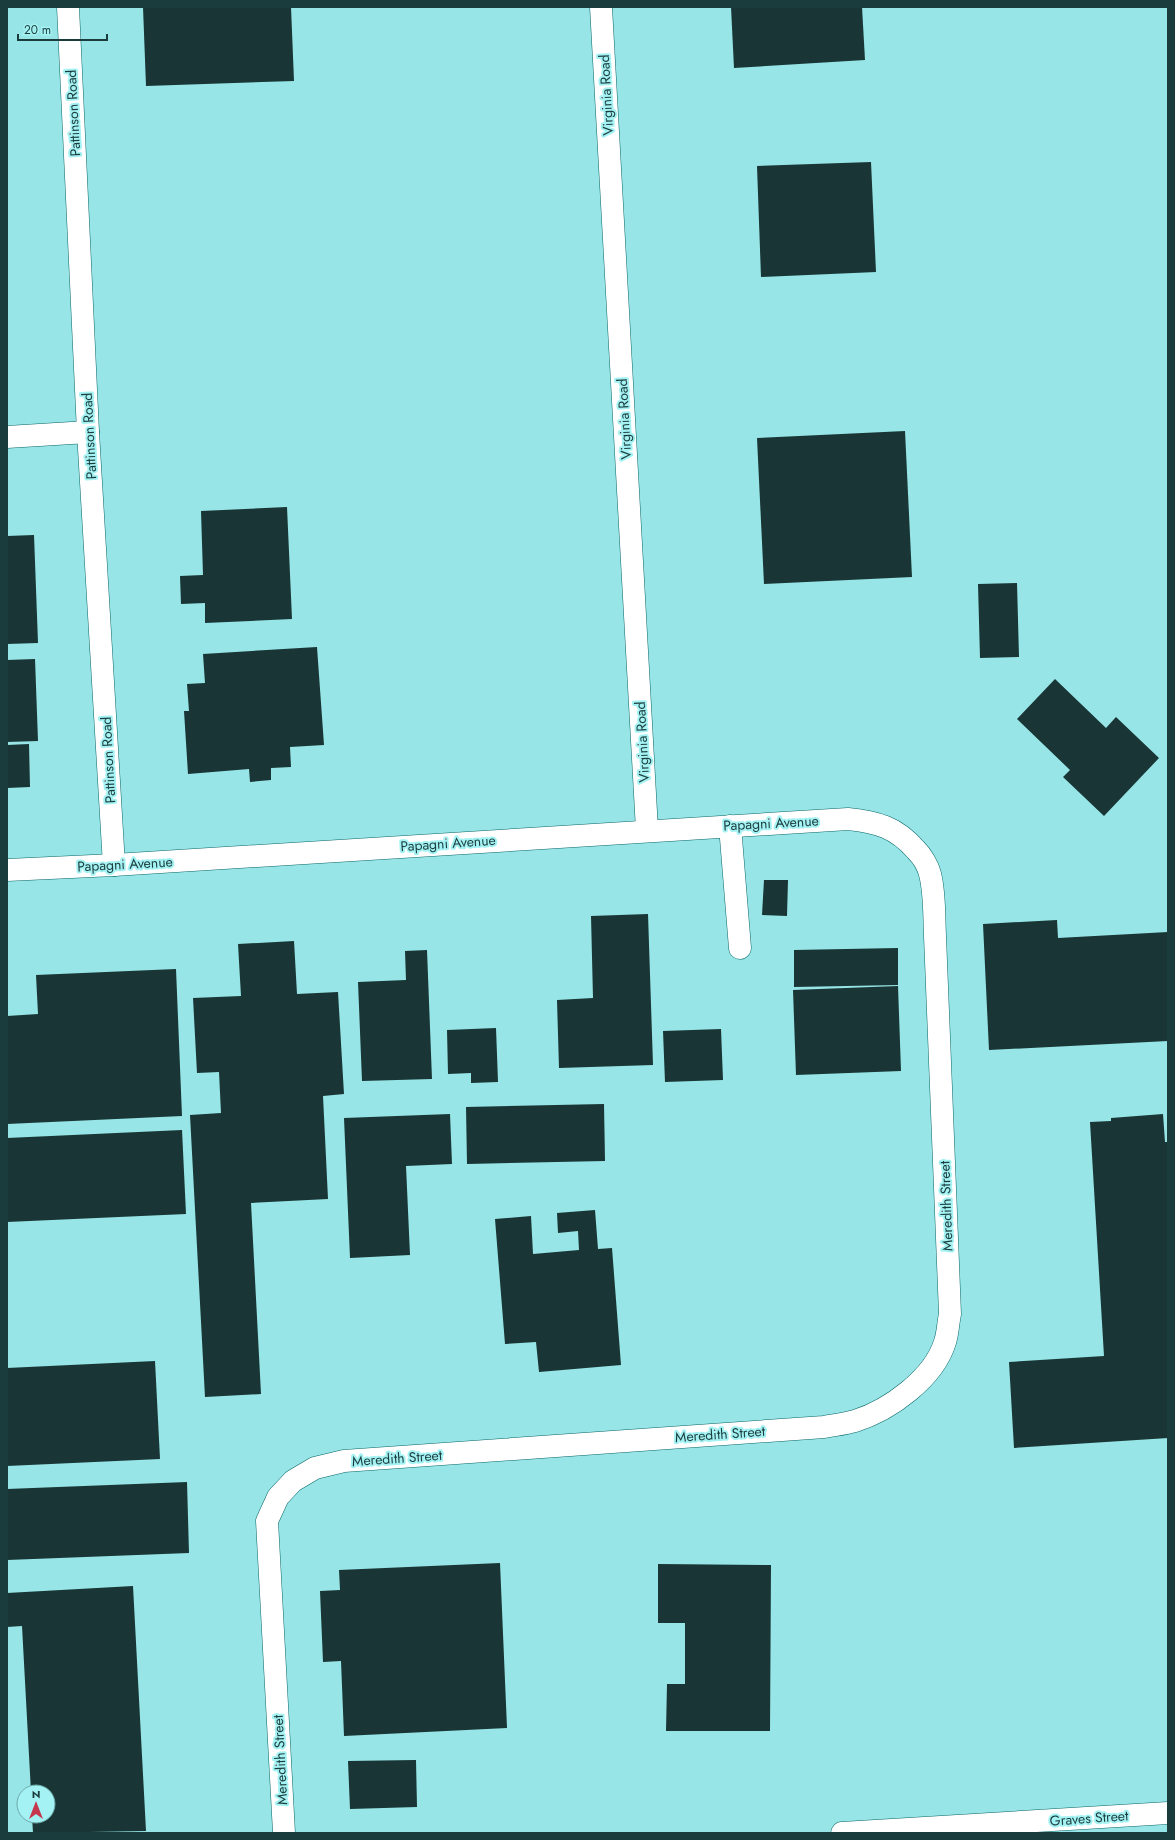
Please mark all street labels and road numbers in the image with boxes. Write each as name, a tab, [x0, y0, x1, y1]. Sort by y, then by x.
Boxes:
street label: Virginia Road	[594, 54, 618, 136]
street label: Pattinson Road	[61, 69, 85, 157]
street label: Virginia Road	[612, 378, 636, 460]
street label: Pattinson Road	[77, 392, 101, 480]
street label: Virginia Road	[630, 701, 654, 783]
street label: Pattinson Road	[96, 716, 120, 804]
street label: Papagni Avenue	[723, 811, 819, 835]
street label: Papagni Avenue	[400, 830, 496, 856]
street label: Papagni Avenue	[77, 852, 173, 876]
street label: Meredith Street	[934, 1160, 958, 1251]
street label: Meredith Street	[674, 1421, 766, 1447]
street label: Meredith Street	[351, 1445, 443, 1471]
street label: Meredith Street	[268, 1714, 292, 1806]
street label: Graves Street	[1049, 1805, 1130, 1831]

